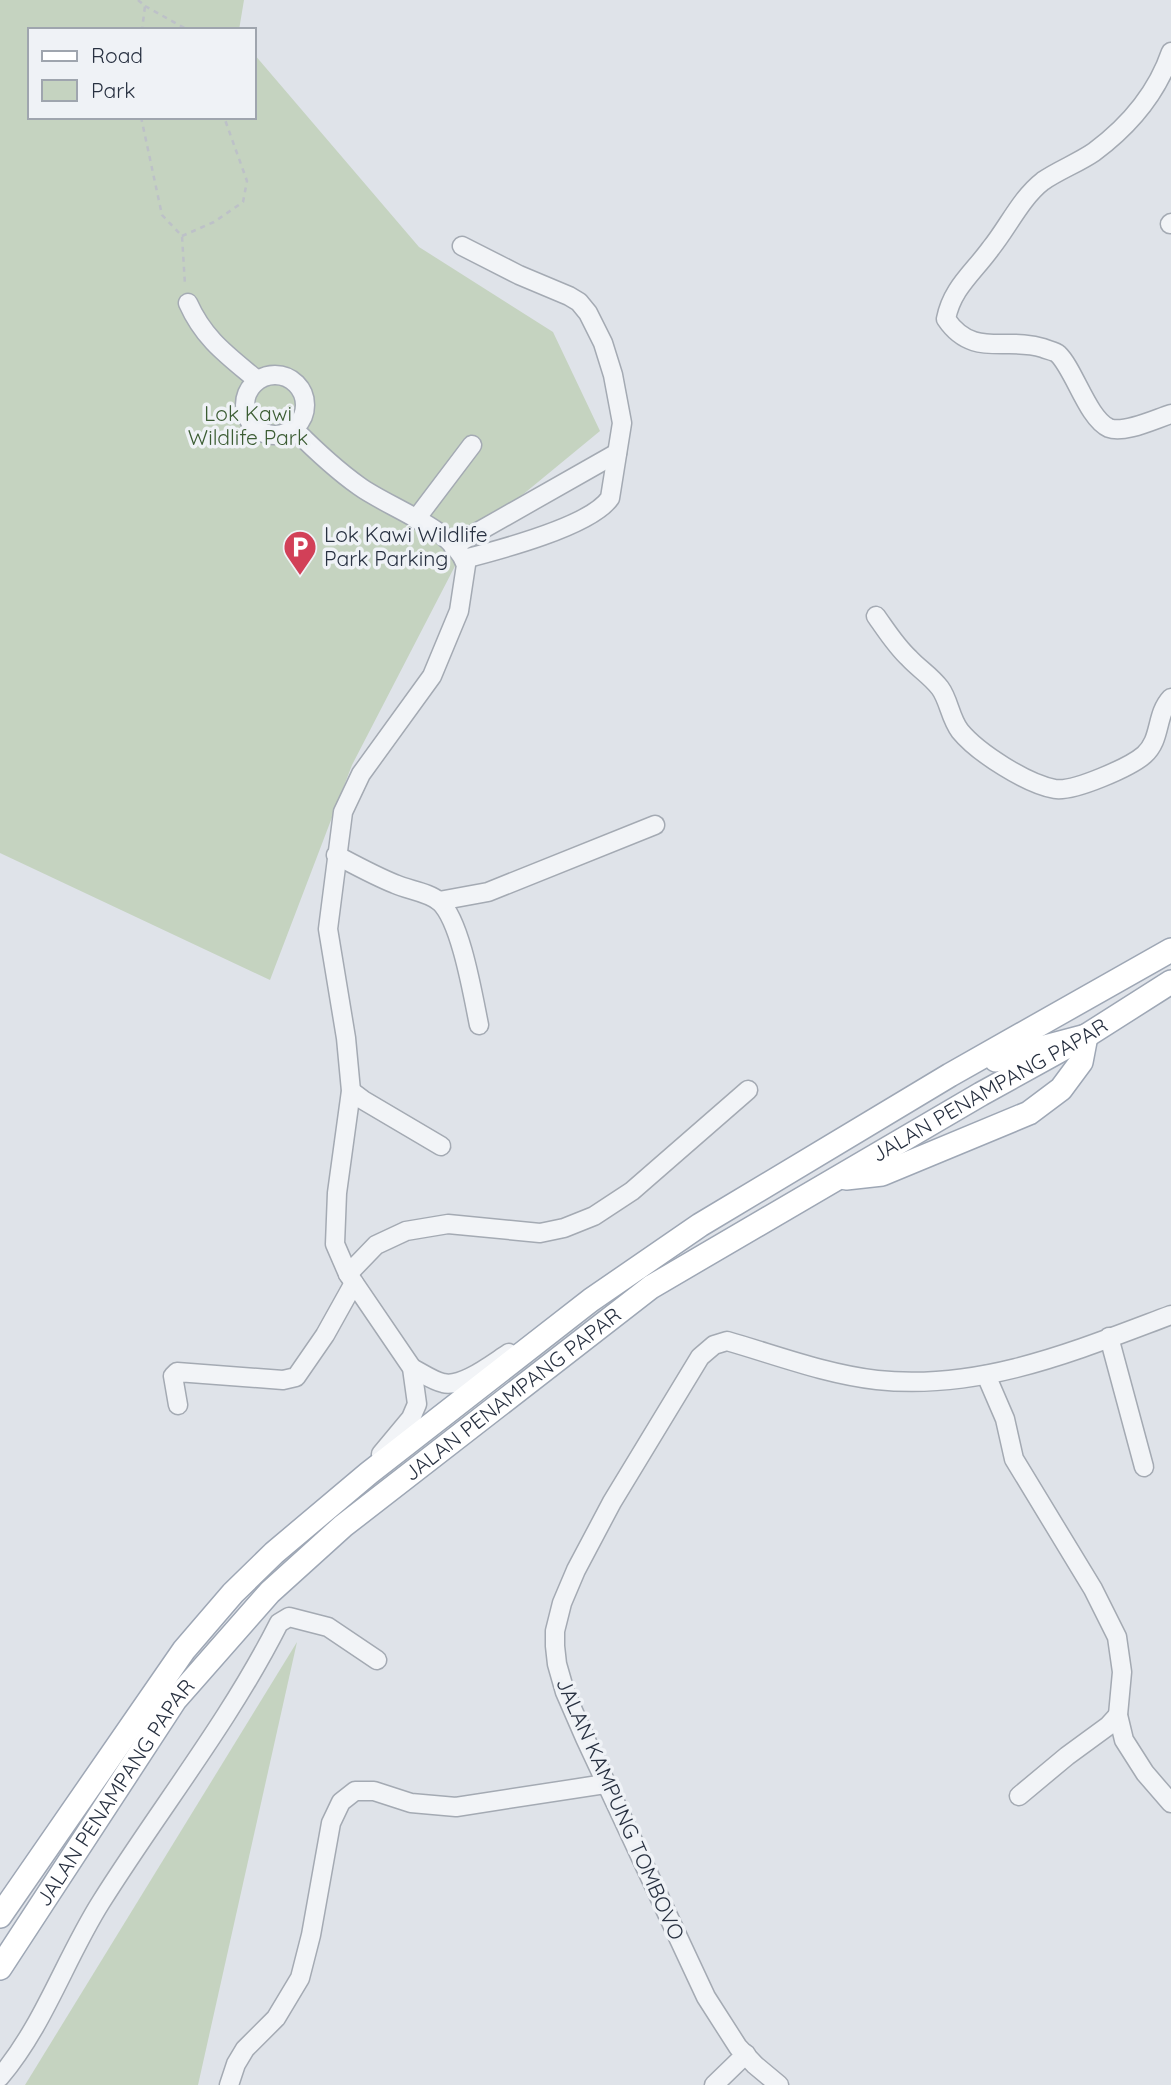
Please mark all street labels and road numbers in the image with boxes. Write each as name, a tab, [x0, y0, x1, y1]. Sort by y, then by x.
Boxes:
street label: JALAN PENAMPANG PAPAR	[867, 1012, 1112, 1167]
street label: JALAN PENAMPANG PAPAR	[398, 1301, 626, 1486]
street label: JALAN PENAMPANG PAPAR	[30, 1673, 200, 1911]
street label: JALAN KAMPUNG TOMBOVO	[551, 1673, 691, 1944]

